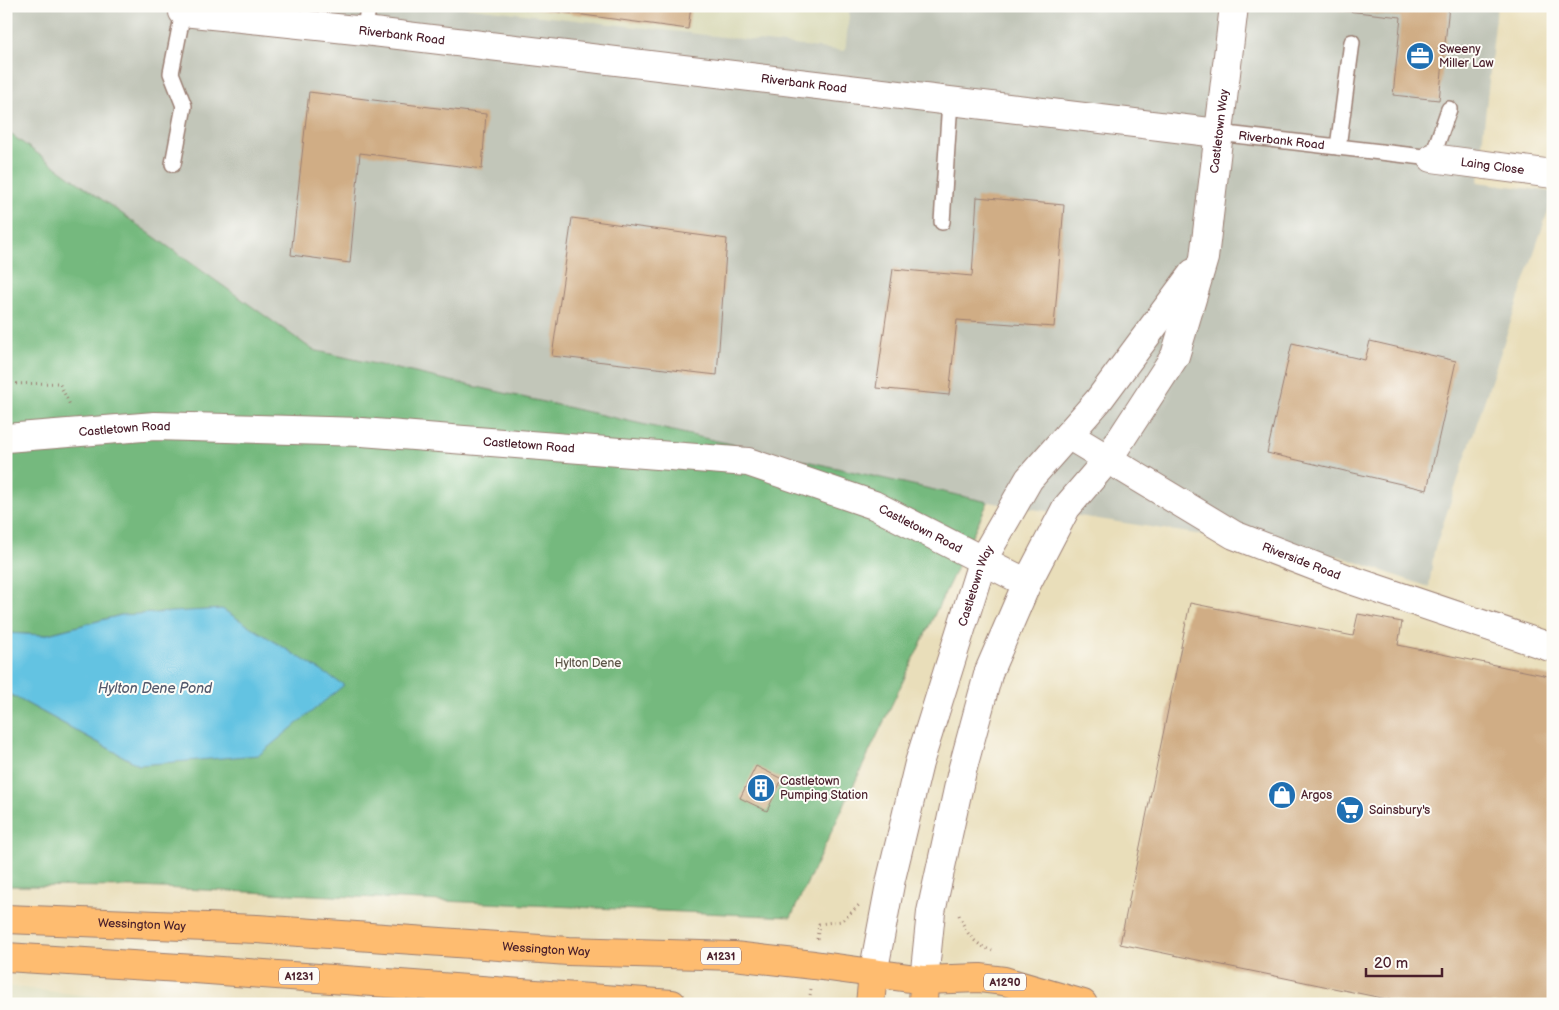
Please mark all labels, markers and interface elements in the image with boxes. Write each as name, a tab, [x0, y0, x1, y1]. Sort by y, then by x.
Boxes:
street label: Riverbank Road	[358, 23, 446, 48]
office icon: Sweeny Miller Law	[1405, 41, 1435, 71]
place label: Sweeny Miller Law	[1439, 42, 1494, 71]
street label: Riverbank Road	[760, 71, 848, 97]
street label: Castletown Way	[1207, 88, 1232, 174]
street label: Riverbank Road	[1238, 128, 1325, 153]
street label: Laing Close	[1460, 155, 1525, 178]
street label: Castletown Road	[78, 419, 171, 440]
street label: Castletown Road	[482, 434, 575, 457]
street label: Castletown Road	[876, 502, 965, 557]
street label: Riverside Road	[1260, 540, 1343, 583]
street label: Castletown Way	[955, 542, 998, 628]
park label: Hylton Dene	[555, 656, 621, 671]
water label: Hylton Dene Pond	[98, 680, 213, 697]
building icon: Castletown Pumping Station	[746, 773, 776, 803]
place label: Castletown Pumping Station	[780, 774, 868, 803]
shop icon: Argos	[1267, 780, 1297, 810]
place label: Argos	[1301, 788, 1332, 803]
supermarket icon: Sainsbury's	[1335, 795, 1365, 825]
place label: Sainsbury's	[1369, 803, 1430, 818]
street label: Wessington Way	[98, 916, 187, 934]
street label: Wessington Way	[502, 939, 591, 960]
scale bar	[1366, 945, 1443, 977]
road number: A1231	[701, 948, 741, 964]
text: 20 m	[1374, 954, 1408, 973]
road number: A1231	[279, 968, 319, 984]
road number: A1290	[984, 974, 1026, 990]

